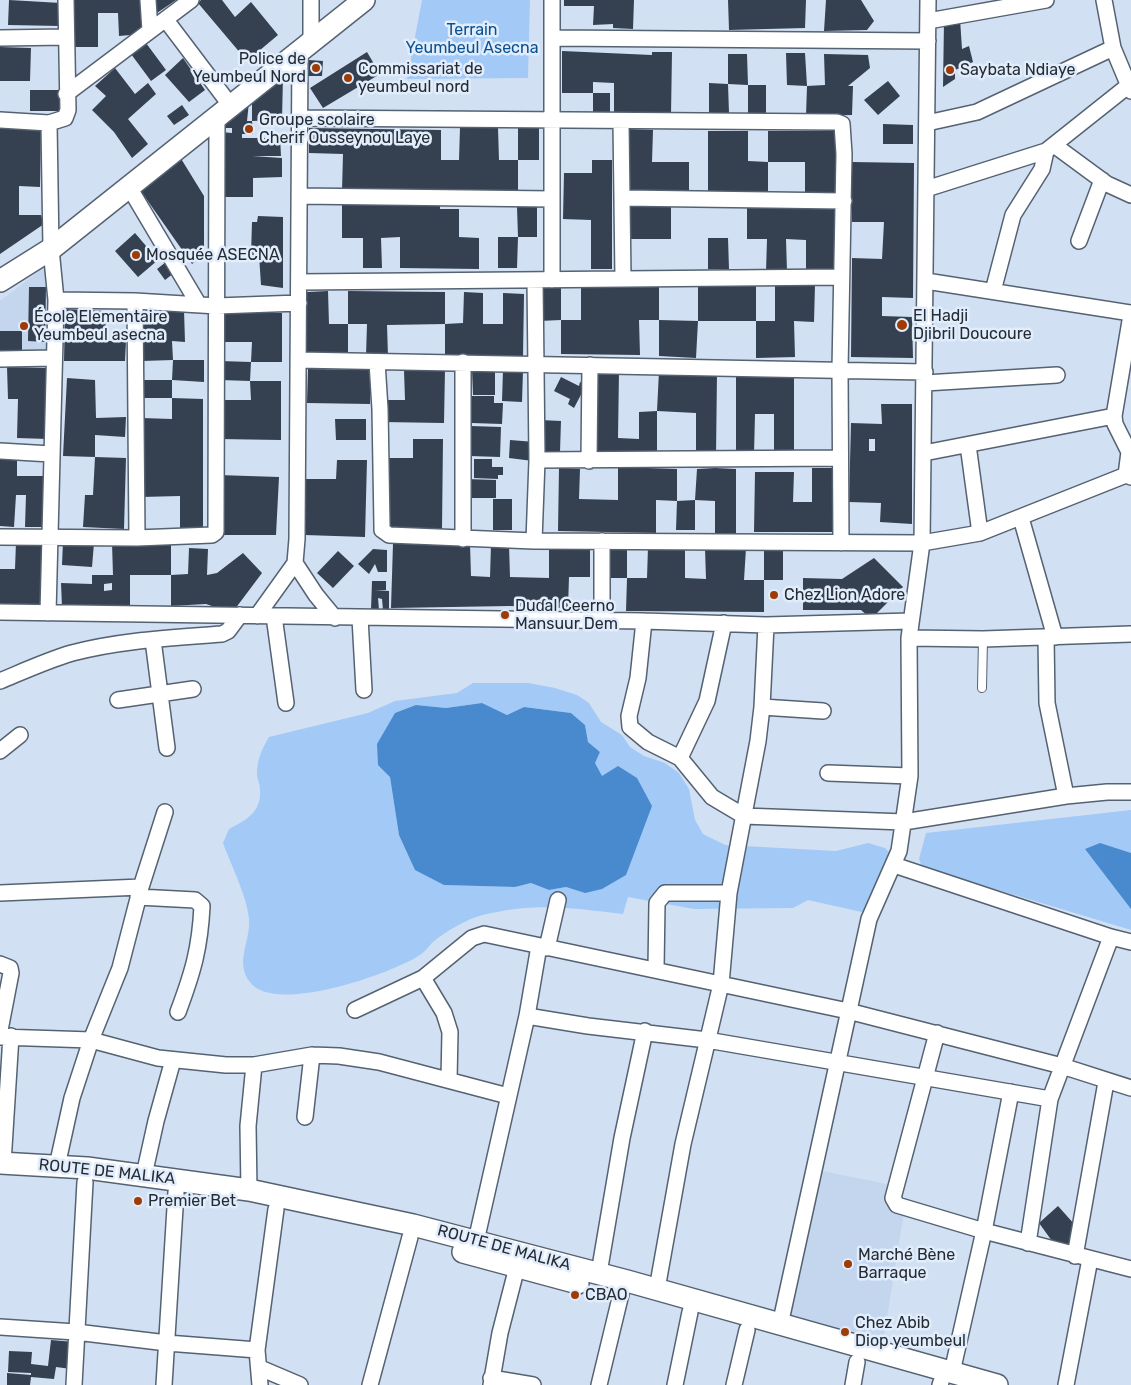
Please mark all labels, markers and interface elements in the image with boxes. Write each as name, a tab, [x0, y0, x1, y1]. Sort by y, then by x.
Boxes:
park label: Terrain Yeumbeul Asecna	[406, 20, 538, 58]
place label: Police de Yeumbeul Nord	[193, 49, 306, 87]
place label: Commissariat de yeumbeul nord	[358, 59, 483, 97]
place label: Saybata Ndiaye	[960, 60, 1075, 80]
marker: Police de Yeumbeul Nord	[310, 62, 322, 74]
marker: Saybata Ndiaye	[944, 64, 956, 76]
marker: Commissariat de yeumbeul nord	[342, 72, 354, 84]
place label: Groupe scolaire Cherif Ousseynou Laye	[259, 110, 430, 148]
marker: Groupe scolaire Cherif Ousseynou Laye	[243, 123, 255, 135]
place label: Mosquée ASECNA	[146, 245, 280, 265]
marker: Mosquée ASECNA	[130, 249, 142, 261]
place label: El Hadji Djibril Doucoure	[913, 306, 1032, 344]
place label: École Elementaire Yeumbeul asecna	[34, 307, 168, 345]
marker: El Hadji Djibril Doucoure	[895, 318, 909, 332]
marker: École Elementaire Yeumbeul asecna	[18, 320, 30, 332]
place label: Chez Lion Adore	[784, 585, 905, 605]
marker: Chez Lion Adore	[768, 589, 780, 601]
place label: Duɗal Ceerno Mansuur Dem	[515, 596, 618, 634]
marker: Duɗal Ceerno Mansuur Dem	[499, 609, 511, 621]
street label: ROUTE DE MALIKA	[38, 1155, 176, 1189]
place label: Premier Bet	[148, 1191, 236, 1211]
marker: Premier Bet	[132, 1195, 144, 1207]
street label: ROUTE DE MALIKA	[435, 1221, 573, 1275]
place label: Marché Bène Barraque	[858, 1245, 955, 1283]
marker: Marché Bène Barraque	[842, 1258, 854, 1270]
place label: CBAO	[585, 1285, 628, 1305]
marker: CBAO	[569, 1289, 581, 1301]
place label: Chez Abib Diop yeumbeul	[855, 1313, 966, 1351]
marker: Chez Abib Diop yeumbeul	[839, 1326, 851, 1338]

